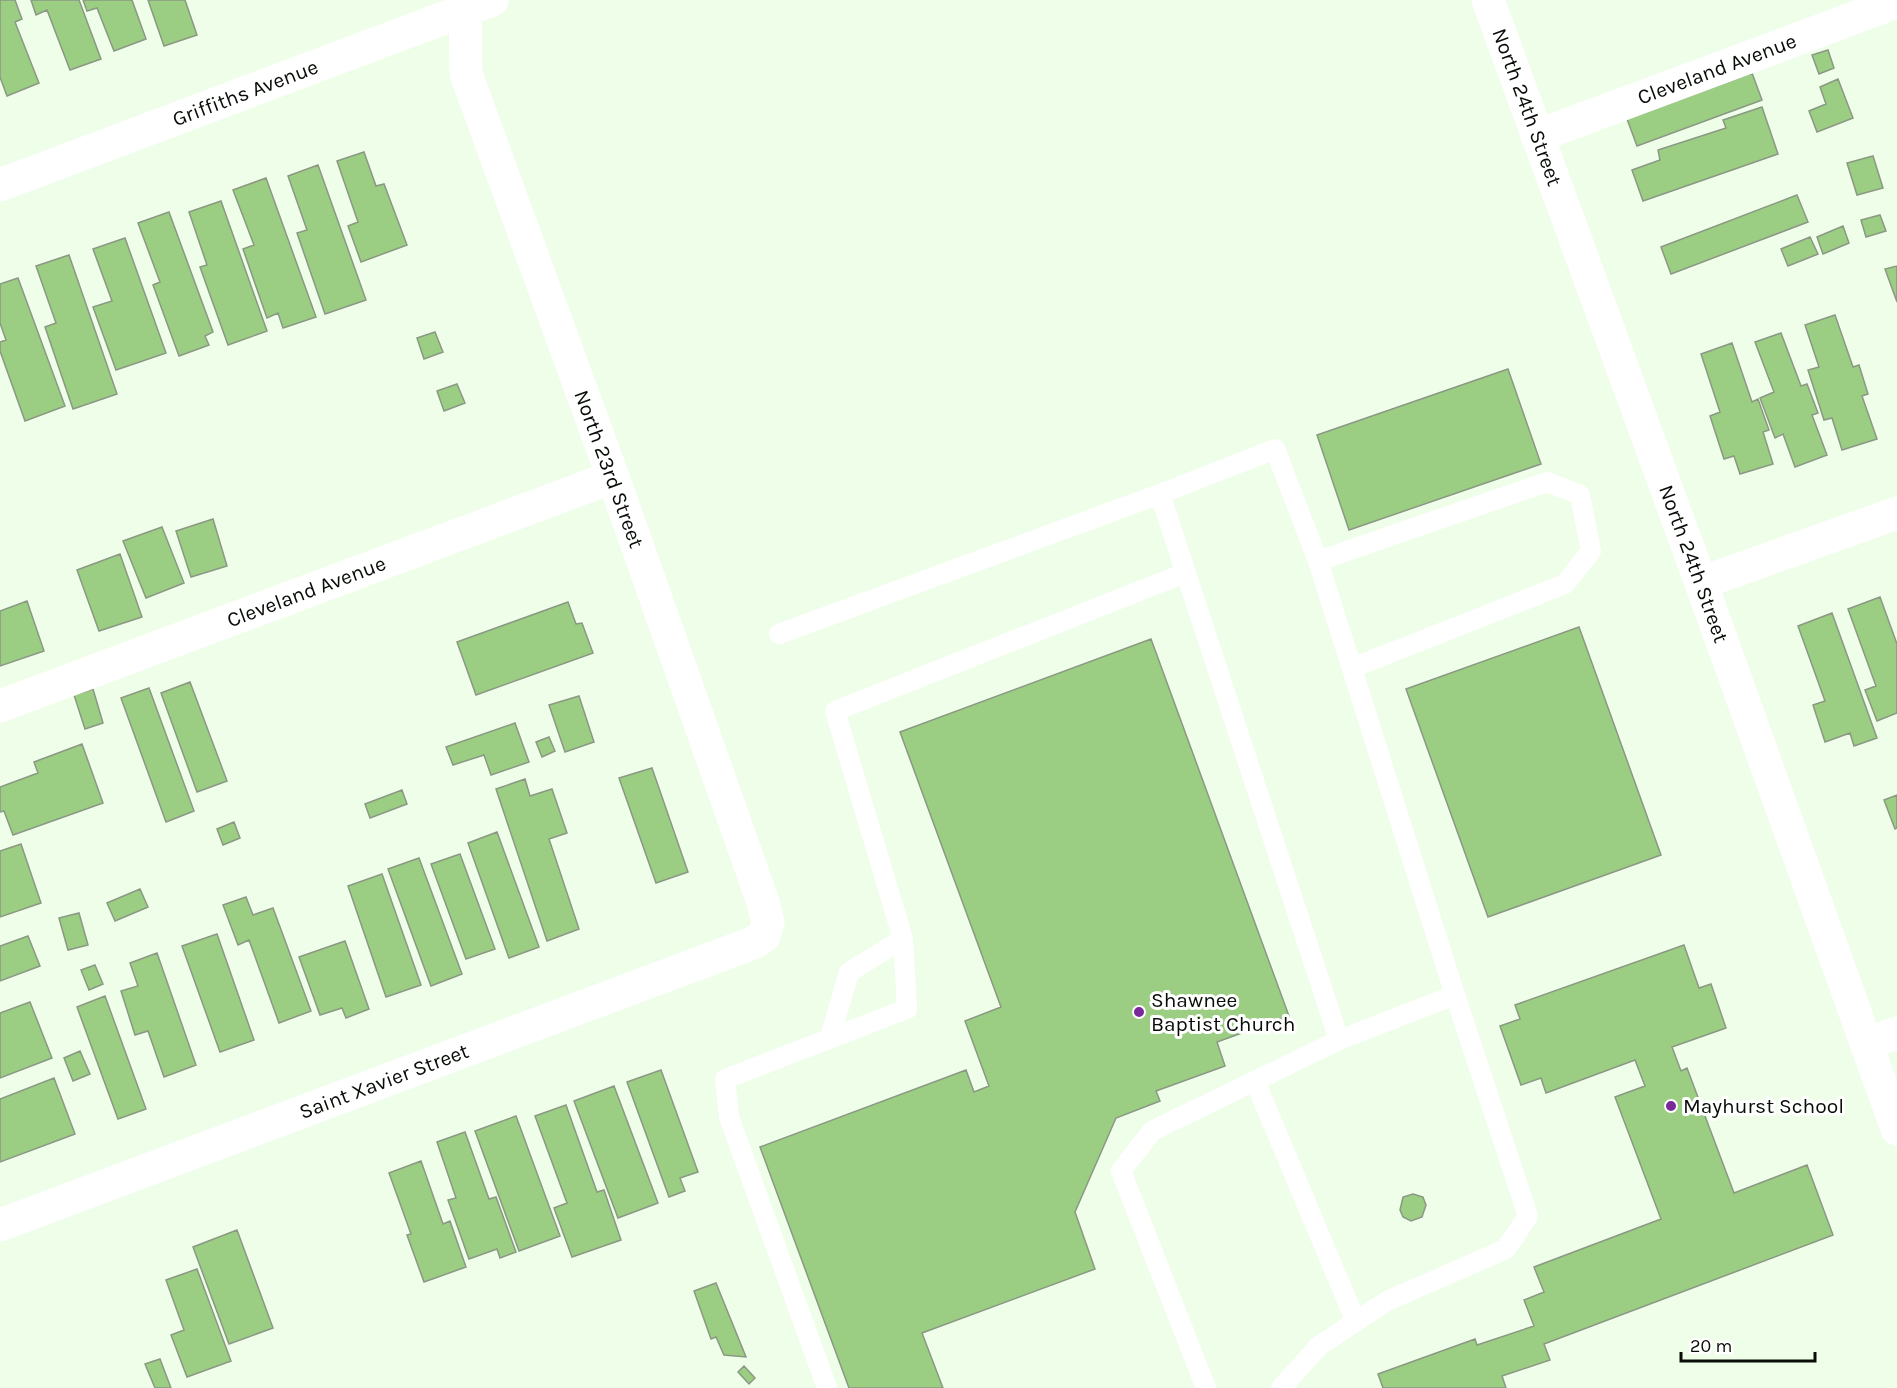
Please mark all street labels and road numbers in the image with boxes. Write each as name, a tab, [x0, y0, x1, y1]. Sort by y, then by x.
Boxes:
street label: North 24th Street	[1487, 25, 1567, 189]
street label: Cleveland Avenue	[1634, 29, 1800, 110]
street label: Griffiths Avenue	[169, 54, 321, 131]
street label: North 23rd Street	[569, 387, 649, 551]
street label: North 24th Street	[1654, 481, 1733, 646]
street label: Cleveland Avenue	[224, 551, 389, 632]
street label: Saint Xavier Street	[296, 1039, 472, 1124]

